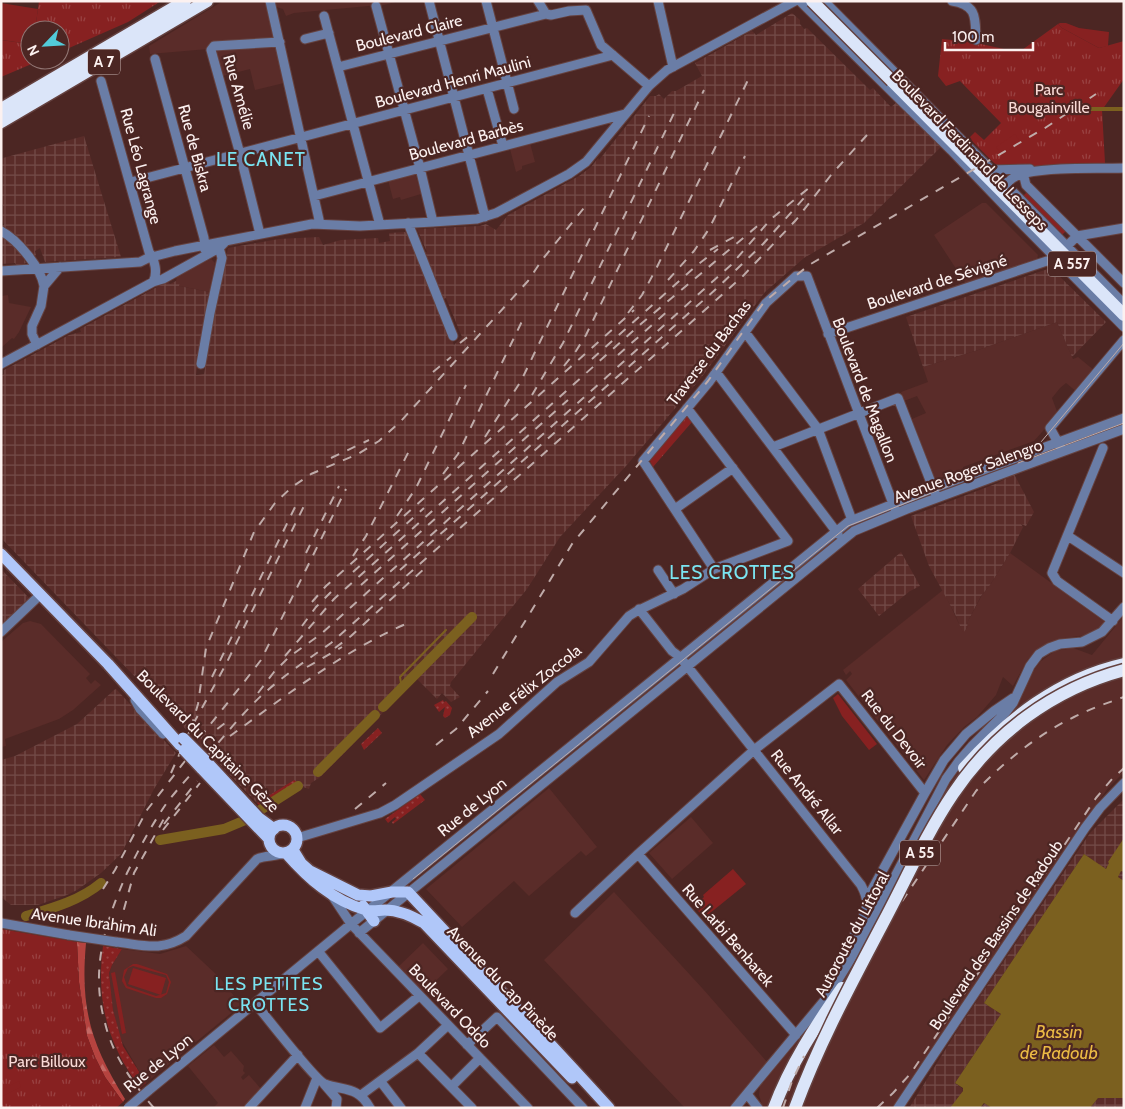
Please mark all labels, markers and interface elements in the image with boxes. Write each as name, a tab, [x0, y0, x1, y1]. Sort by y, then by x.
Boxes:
street label: Boulevard Claire	[354, 11, 464, 55]
north arrow	[20, 20, 70, 70]
scale bar	[945, 20, 1032, 52]
text: 100 m	[952, 28, 994, 46]
text: N	[23, 42, 43, 59]
road number: A 7	[88, 50, 120, 74]
street label: Rue Amélie	[219, 52, 259, 132]
street label: Boulevard Henri Maulini	[373, 52, 533, 112]
street label: Boulevard Ferdinand de Lesseps	[888, 66, 1052, 235]
park label: Parc Bougainville	[1008, 80, 1090, 117]
street label: Rue de Biskra	[174, 102, 216, 194]
street label: Rue Léo Lagrange	[116, 106, 166, 226]
street label: Boulevard Barbès	[407, 116, 525, 164]
district label: LE CANET	[216, 148, 306, 171]
street label: Boulevard de Sévigné	[865, 250, 1009, 314]
road number: A 557	[1048, 252, 1096, 276]
street label: Traverse du Bachas	[663, 296, 755, 410]
street label: Boulevard de Magallon	[829, 315, 901, 465]
street label: Avenue Roger Salengro	[891, 435, 1045, 507]
district label: LES CROTTES	[669, 561, 795, 584]
street label: Avenue Félix Zoccola	[463, 640, 585, 742]
street label: Boulevard du Capitaine Gèze	[133, 666, 283, 816]
street label: Rue du Devoir	[857, 686, 931, 773]
street label: Rue André Allar	[767, 746, 848, 839]
street label: Rue de Lyon	[434, 774, 510, 840]
street label: Boulevard des Bassins de Radoub	[925, 837, 1067, 1033]
road number: A 55	[900, 840, 940, 866]
street label: Autoroute du Littoral	[811, 868, 893, 1000]
street label: Rue Larbi Benbarek	[678, 880, 778, 991]
street label: Avenue Ibrahim Ali	[30, 904, 158, 940]
street label: Avenue du Cap Pinède	[443, 922, 563, 1044]
street label: Boulevard Oddo	[405, 960, 495, 1052]
district label: LES PETITES CROTTES	[214, 973, 324, 1016]
water label: Bassin de Radoub	[1020, 1021, 1098, 1064]
street label: Rue de Lyon	[120, 1030, 196, 1096]
park label: Parc Billoux	[8, 1052, 86, 1071]

